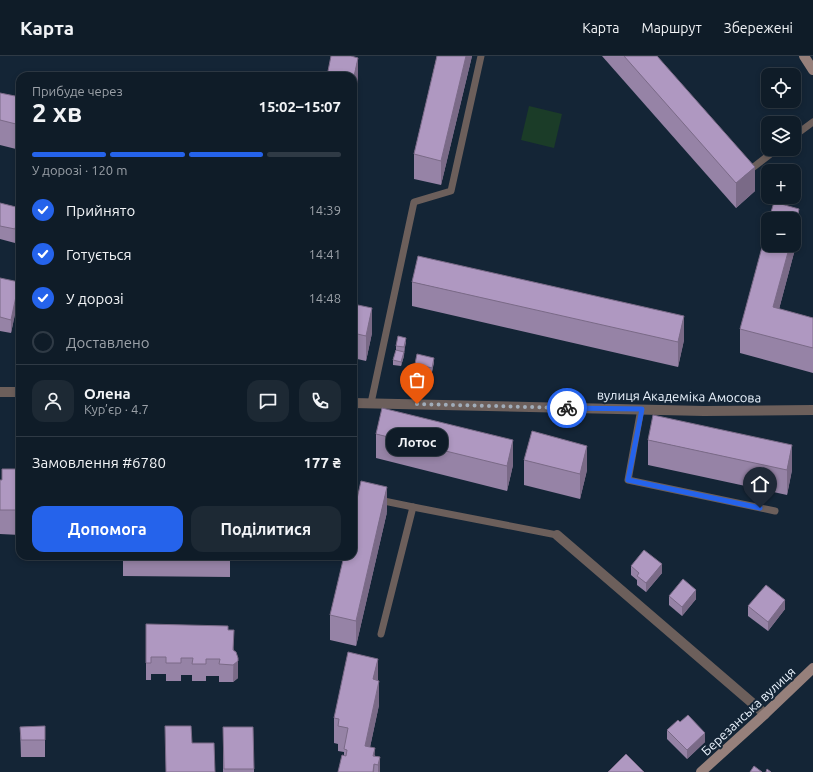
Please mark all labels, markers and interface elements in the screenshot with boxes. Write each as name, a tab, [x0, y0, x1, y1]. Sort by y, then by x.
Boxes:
text: Карта	[20, 17, 74, 39]
text: Карта	[582, 20, 619, 36]
text: Маршрут	[641, 20, 702, 36]
text: Збережені	[724, 20, 793, 36]
map controls	[761, 68, 801, 252]
button: locate	[761, 68, 801, 108]
text: Прибуде через	[32, 84, 123, 98]
text: 2 хв	[32, 98, 82, 127]
text: 15:02–15:07	[258, 98, 341, 115]
button: layers	[761, 116, 801, 156]
text: У дорозі · 120 m	[32, 163, 127, 177]
button: +	[761, 164, 801, 204]
icon: check	[32, 199, 54, 221]
text: Прийнято	[66, 202, 135, 219]
text: 14:39	[308, 203, 341, 217]
button: −	[761, 212, 801, 252]
icon: check	[32, 243, 54, 265]
text: Готується	[66, 246, 132, 263]
text: 14:41	[308, 247, 341, 261]
icon: check	[32, 287, 54, 309]
text: У дорозі	[66, 290, 124, 307]
text: 14:48	[308, 291, 341, 305]
text: Доставлено	[66, 334, 150, 351]
pin	[400, 363, 434, 404]
icon: bag	[406, 369, 428, 391]
button: person	[32, 380, 74, 422]
button: chat	[247, 380, 289, 422]
button: phone	[299, 380, 341, 422]
text: Олена	[84, 385, 131, 402]
courier	[547, 388, 587, 428]
street label: вулиця Академіка Амосова	[597, 388, 761, 404]
icon: bike	[556, 397, 578, 419]
text: Кур’єр · 4.7	[84, 402, 149, 416]
callout: Лотос	[386, 428, 448, 456]
text: Лотос	[398, 435, 436, 449]
text: Замовлення #6780	[32, 454, 166, 471]
text: 177 ₴	[304, 454, 341, 471]
pin	[743, 467, 777, 508]
icon: home	[749, 473, 771, 495]
button: Допомога	[32, 506, 183, 552]
button: Поділитися	[191, 506, 341, 552]
street label: Березанська вулиця	[698, 664, 798, 758]

